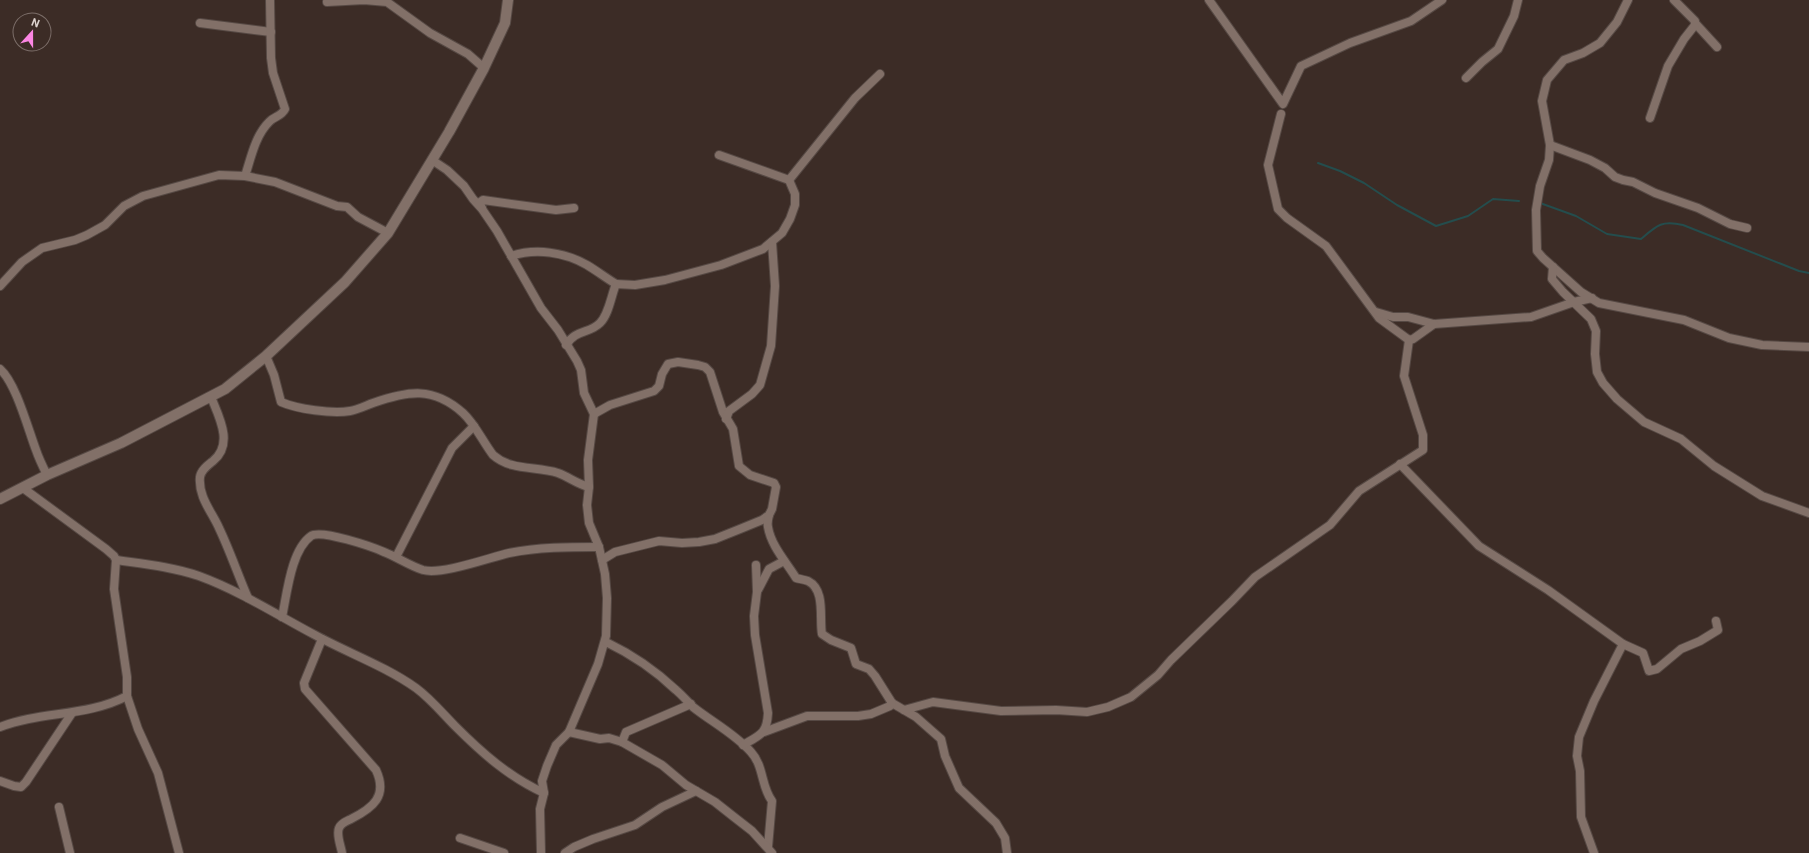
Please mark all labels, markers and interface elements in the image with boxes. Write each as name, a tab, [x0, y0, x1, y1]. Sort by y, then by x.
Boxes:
north arrow	[12, 12, 52, 52]
text: N	[29, 16, 42, 31]

